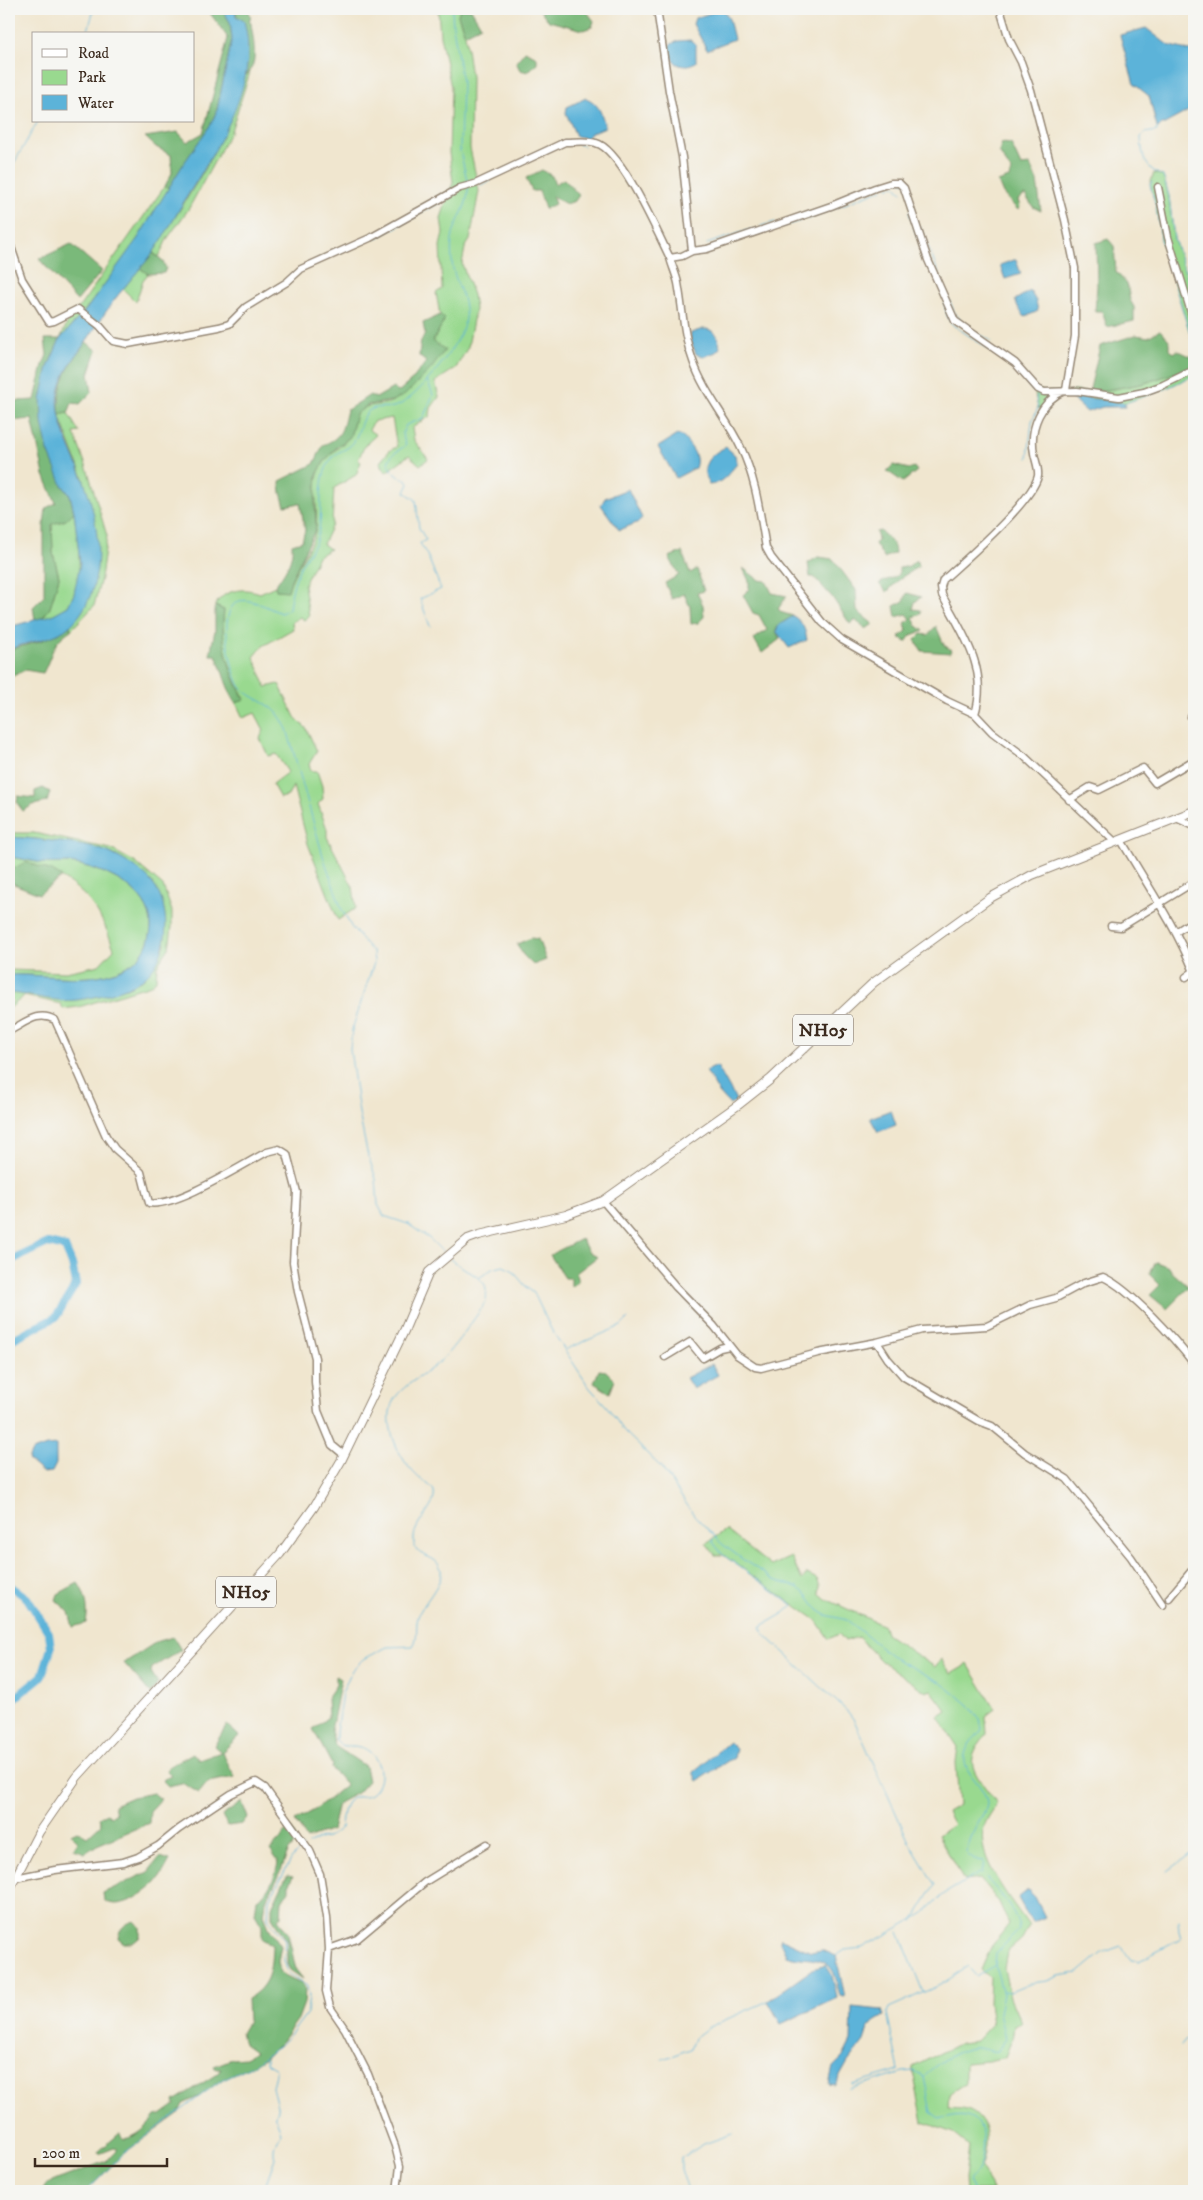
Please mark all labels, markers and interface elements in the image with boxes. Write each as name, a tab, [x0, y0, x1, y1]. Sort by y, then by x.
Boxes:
legend	[32, 32, 195, 122]
text: Road	[78, 44, 110, 63]
text: Park	[78, 68, 107, 87]
text: Water	[77, 94, 114, 113]
road number: NH05	[793, 1014, 853, 1046]
road number: NH05	[216, 1576, 276, 1608]
scale bar	[35, 2135, 168, 2167]
text: 200 m	[42, 2144, 80, 2163]

